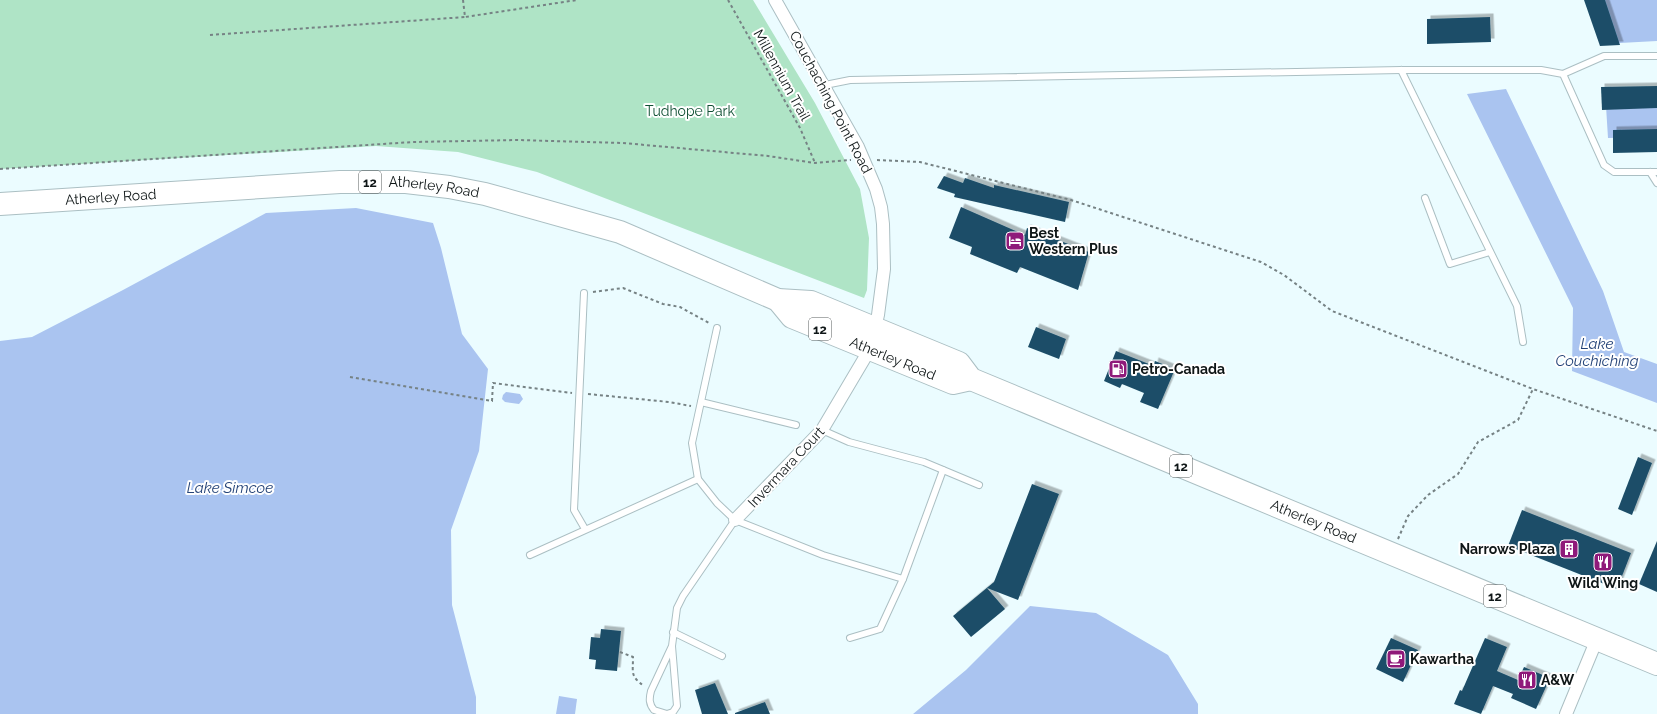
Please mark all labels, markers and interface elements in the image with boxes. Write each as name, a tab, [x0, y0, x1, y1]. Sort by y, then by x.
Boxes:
street label: Millennium Trail	[750, 27, 814, 123]
street label: Couchaching Point Road	[787, 28, 875, 176]
park label: Tudhope Park	[645, 103, 736, 119]
road number: 12	[359, 171, 381, 193]
street label: Atherley Road	[389, 174, 481, 201]
street label: Atherley Road	[65, 186, 157, 208]
place label: Best Western Plus	[1029, 225, 1118, 257]
hotel icon: Best Western Plus	[1004, 230, 1026, 252]
road number: 12	[809, 318, 831, 340]
street label: Atherley Road	[847, 334, 938, 383]
water label: Lake Couchiching	[1555, 335, 1639, 370]
fuel station icon: Petro-Canada	[1107, 358, 1129, 380]
place label: Petro-Canada	[1132, 361, 1225, 377]
street label: Invermara Court	[745, 423, 828, 511]
road number: 12	[1170, 455, 1192, 477]
water label: Lake Simcoe	[187, 479, 273, 497]
street label: Atherley Road	[1268, 496, 1359, 546]
building icon: Narrows Plaza	[1558, 538, 1580, 560]
place label: Narrows Plaza	[1459, 541, 1555, 557]
restaurant icon: Wild Wing	[1592, 551, 1614, 573]
place label: Wild Wing	[1568, 575, 1638, 591]
road number: 12	[1484, 585, 1506, 607]
cafe icon: Kawartha	[1385, 648, 1407, 670]
place label: Kawartha	[1410, 651, 1474, 667]
restaurant icon: A&W	[1516, 669, 1538, 691]
place label: A&W	[1541, 672, 1574, 688]

